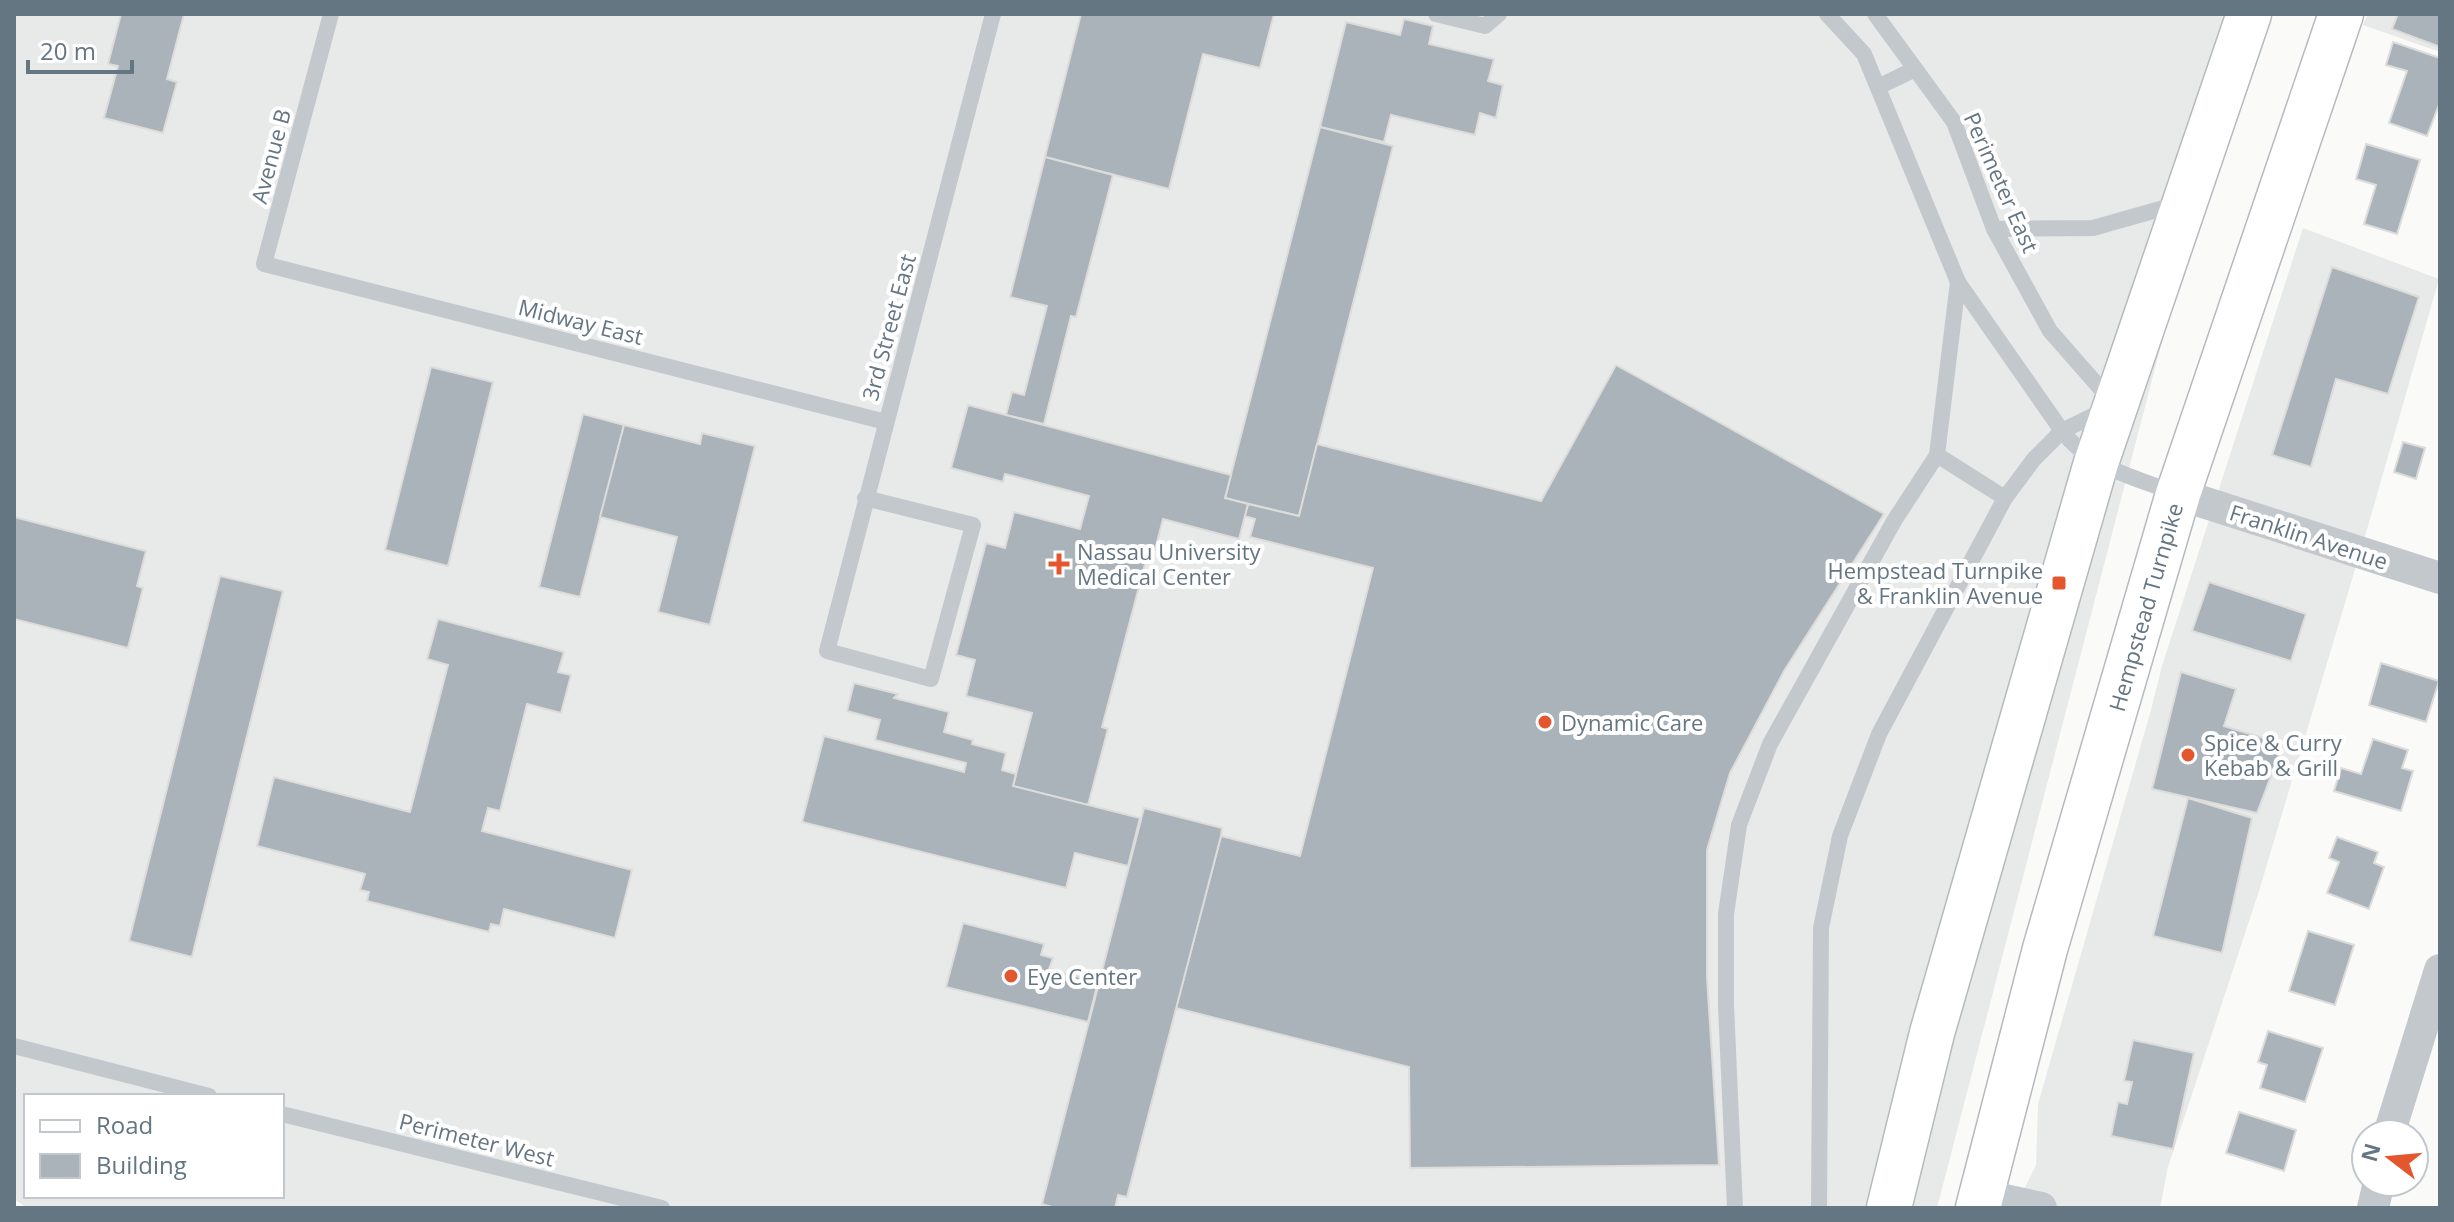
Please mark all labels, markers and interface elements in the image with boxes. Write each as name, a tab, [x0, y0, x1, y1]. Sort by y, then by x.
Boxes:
scale bar	[28, 24, 132, 74]
text: 20 m	[40, 34, 96, 67]
street label: Avenue B	[243, 105, 297, 207]
street label: Perimeter East	[1958, 107, 2046, 257]
street label: 3rd Street East	[854, 250, 922, 404]
street label: Midway East	[515, 291, 647, 351]
street label: Franklin Avenue	[2226, 496, 2392, 576]
street label: Hempstead Turnpike	[2101, 499, 2189, 715]
place label: Nassau University Medical Center	[1077, 536, 1261, 591]
marker: Nassau University Medical Center	[1048, 553, 1070, 575]
place label: Hempstead Turnpike & Franklin Avenue	[1828, 555, 2043, 610]
marker: Hempstead Turnpike & Franklin Avenue	[2050, 574, 2068, 592]
place label: Dynamic Care	[1561, 707, 1703, 737]
marker: Dynamic Care	[1536, 713, 1554, 731]
place label: Spice & Curry Kebab & Grill	[2204, 727, 2343, 782]
marker: Spice & Curry Kebab & Grill	[2179, 746, 2197, 764]
place label: Eye Center	[1027, 961, 1137, 991]
marker: Eye Center	[1002, 967, 1020, 985]
legend	[24, 1094, 284, 1198]
street label: Perimeter West	[396, 1105, 558, 1173]
text: Road	[96, 1108, 153, 1141]
north arrow	[2350, 1118, 2430, 1198]
text: N	[2353, 1139, 2387, 1165]
text: Building	[96, 1148, 187, 1181]

